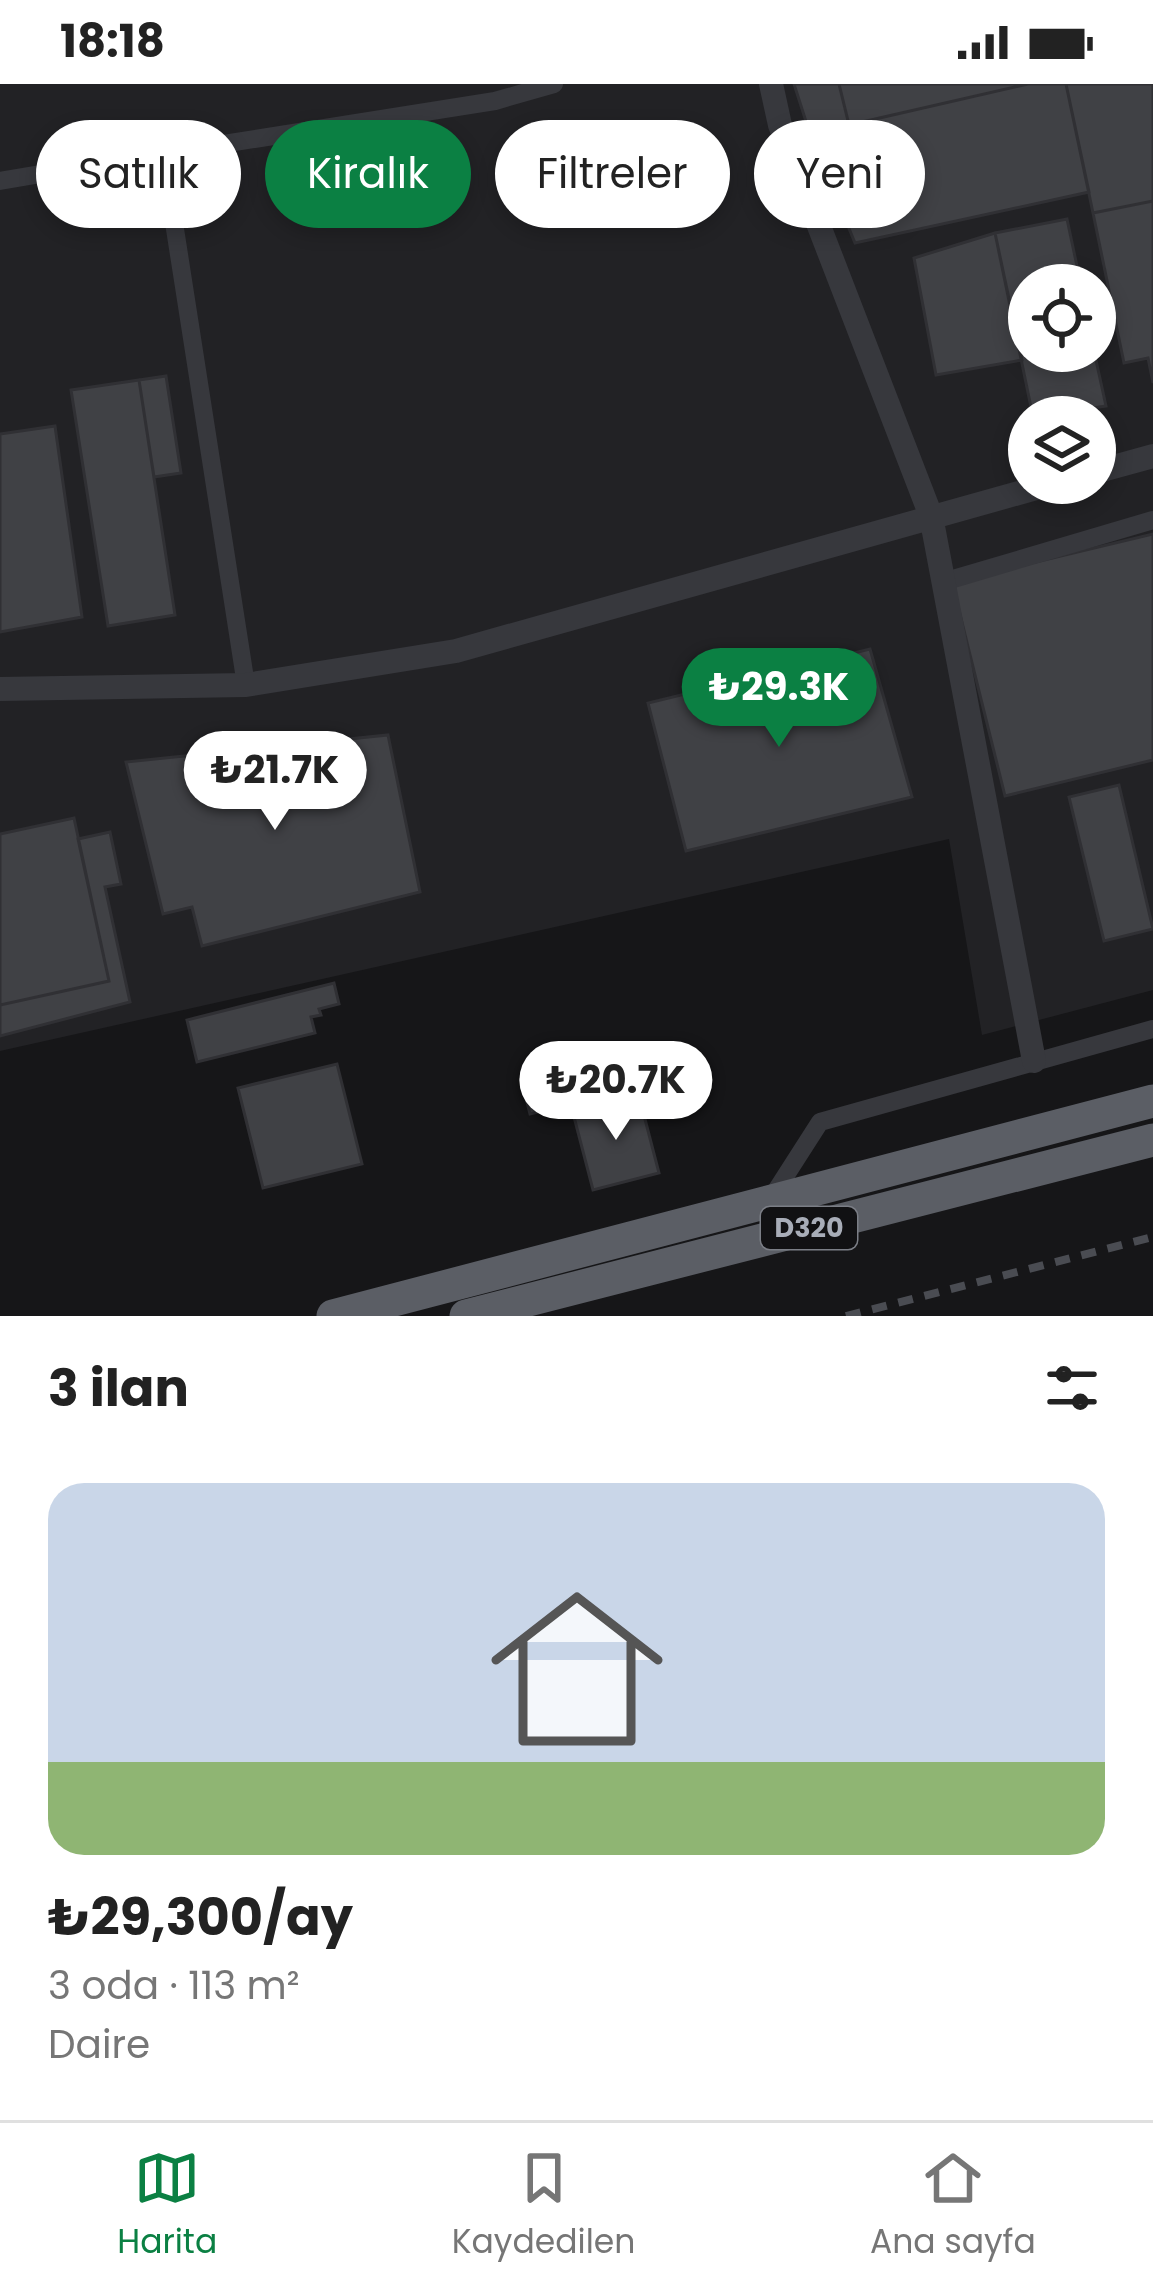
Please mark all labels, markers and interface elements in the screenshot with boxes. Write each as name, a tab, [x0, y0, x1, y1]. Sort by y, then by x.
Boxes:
text: 18:18	[60, 10, 165, 73]
chip: Satılık	[36, 120, 241, 228]
chip: Kiralık	[265, 120, 471, 228]
chip: Filtreler	[495, 120, 730, 228]
chip: Yeni	[754, 120, 925, 228]
map controls	[1008, 264, 1116, 504]
button: locate	[1008, 264, 1116, 372]
button: layers	[1008, 396, 1116, 504]
pin: ₺29.3K	[681, 648, 877, 750]
text: ₺29.3K	[709, 659, 849, 714]
pin: ₺21.7K	[177, 731, 373, 833]
text: ₺21.7K	[211, 742, 339, 797]
pin: ₺20.7K	[518, 1041, 714, 1143]
text: ₺20.7K	[546, 1052, 686, 1107]
road number: D320	[761, 1207, 857, 1249]
text: 3 ilan	[48, 1352, 189, 1424]
icon: filters	[1039, 1355, 1105, 1421]
icon: home	[469, 1561, 685, 1777]
text: ₺29,300/ay	[48, 1881, 353, 1953]
text: 3 oda · 113 m²	[48, 1958, 300, 2013]
text: Daire	[48, 2017, 150, 2072]
tab: Harita	[117, 2145, 217, 2267]
tab: Kaydedilen	[452, 2145, 635, 2267]
tab: Ana sayfa	[870, 2145, 1036, 2267]

